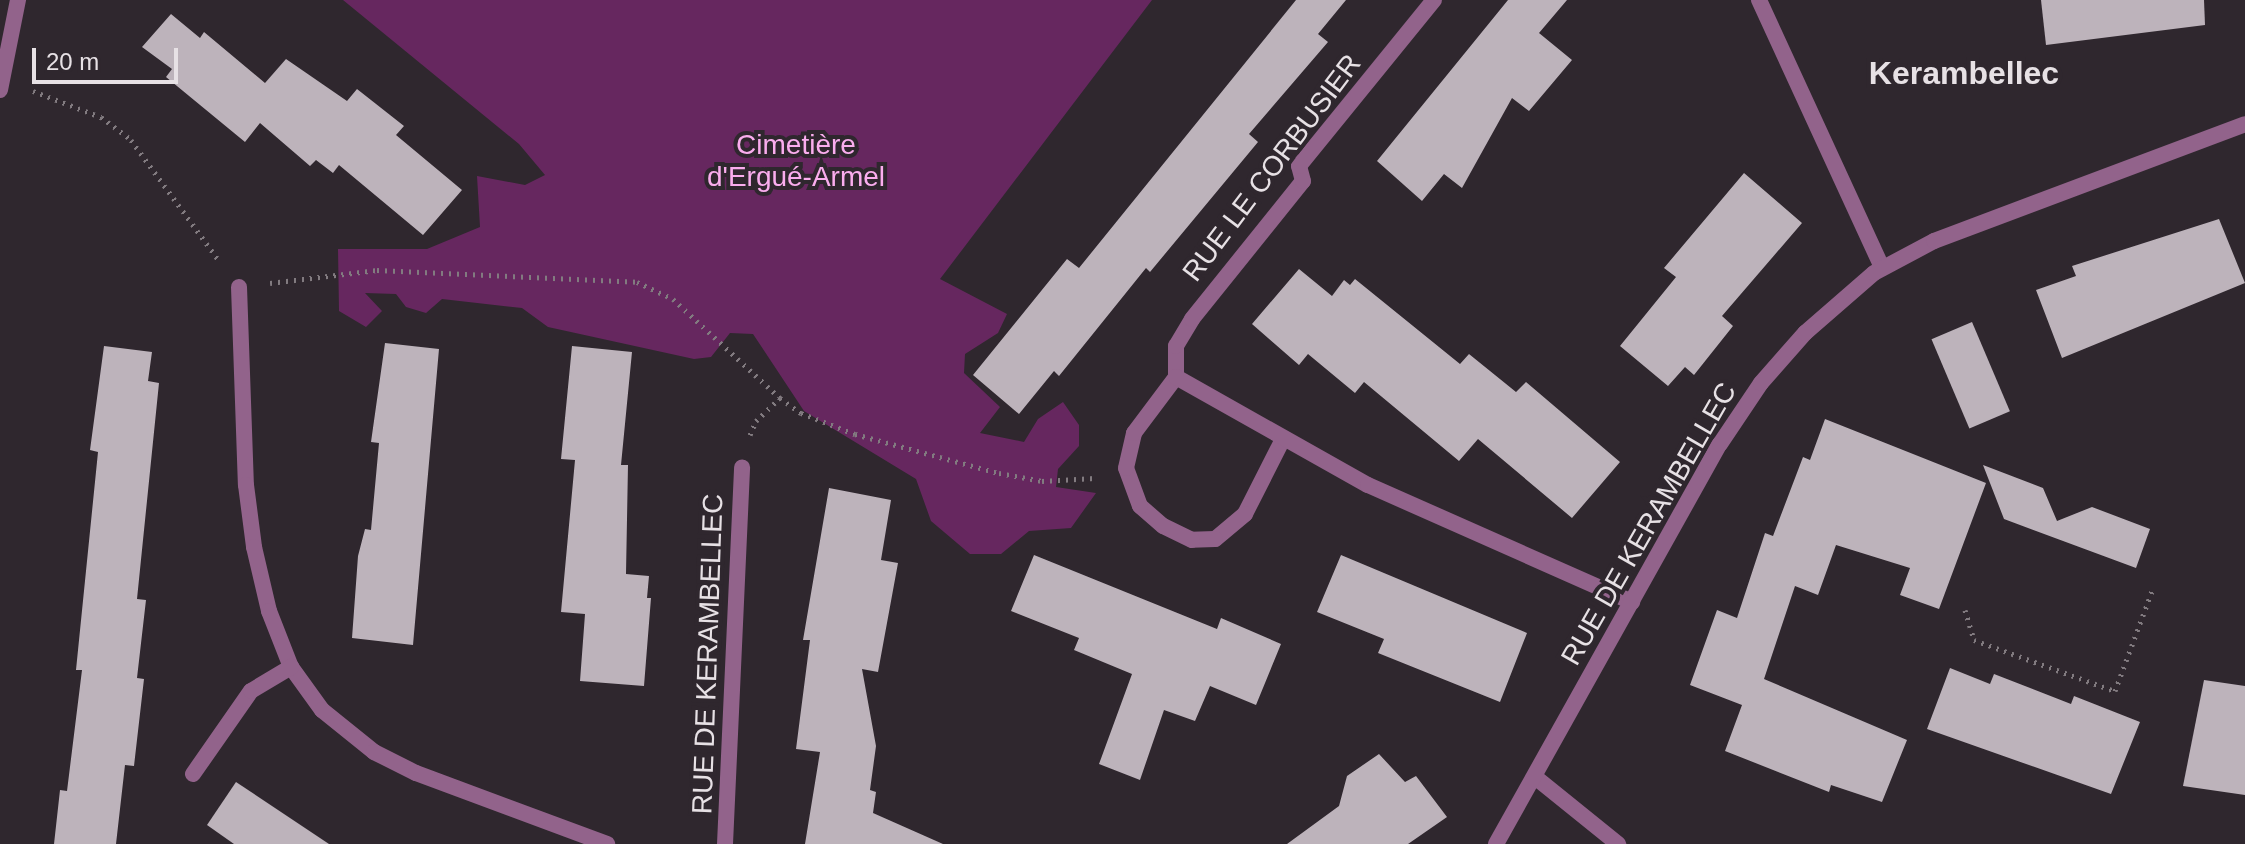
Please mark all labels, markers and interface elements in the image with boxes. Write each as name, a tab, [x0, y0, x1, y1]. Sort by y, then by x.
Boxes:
scale bar	[36, 32, 182, 82]
text: 20 m	[46, 48, 99, 75]
street label: RUE LE CORBUSIER	[1176, 48, 1368, 288]
district label: Kerambellec	[1869, 54, 2059, 92]
park label: Cimetière d'Ergué-Armel	[707, 128, 885, 194]
street label: RUE DE KERAMBELLEC	[1554, 377, 1744, 671]
street label: RUE DE KERAMBELLEC	[686, 493, 730, 815]

